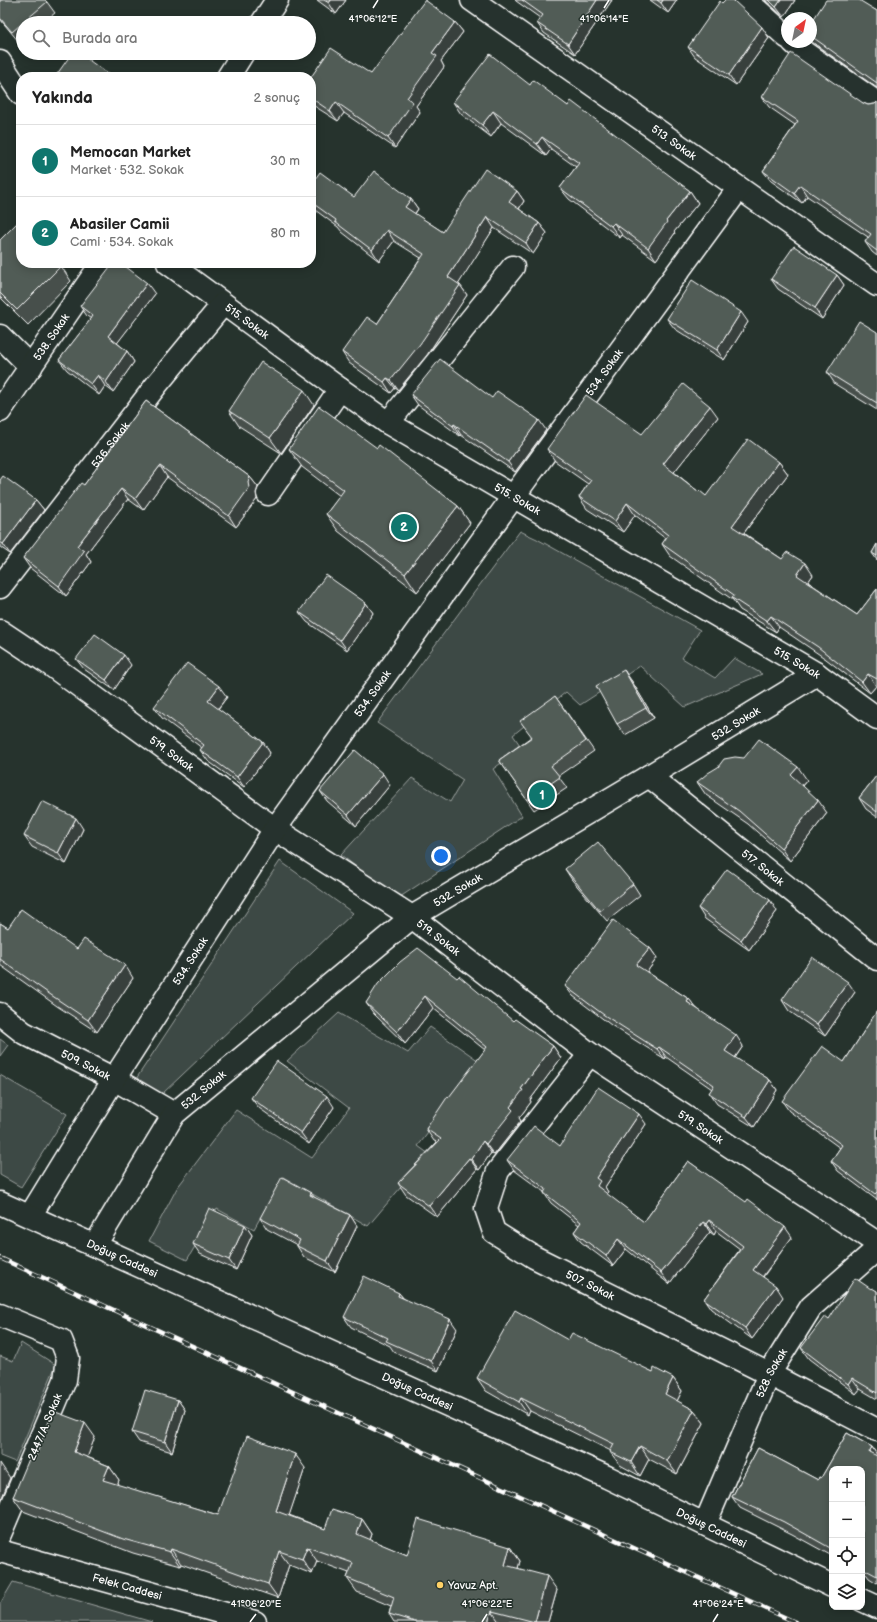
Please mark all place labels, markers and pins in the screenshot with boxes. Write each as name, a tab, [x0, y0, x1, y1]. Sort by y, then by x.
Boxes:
pin: 2	[391, 512, 417, 542]
pin: 1	[529, 780, 555, 810]
place label: Yavuz Apt.	[447, 1579, 498, 1592]
marker: Yavuz Apt.	[435, 1580, 445, 1590]

